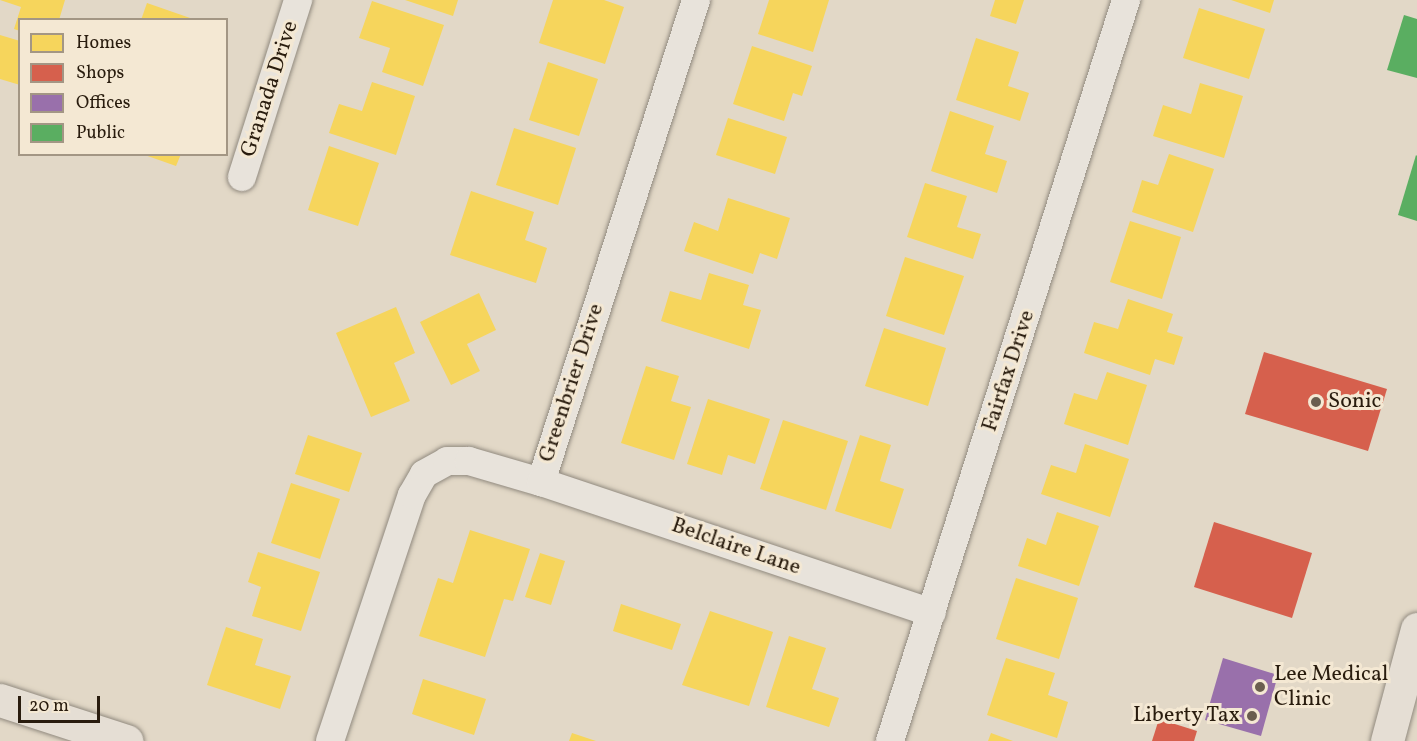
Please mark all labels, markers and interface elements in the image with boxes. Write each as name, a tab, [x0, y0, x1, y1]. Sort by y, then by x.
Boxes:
street label: Granada Drive	[236, 17, 304, 161]
legend	[18, 18, 228, 156]
text: Homes	[76, 31, 131, 56]
text: Shops	[76, 61, 124, 86]
text: Offices	[76, 91, 131, 116]
text: Public	[76, 121, 125, 146]
street label: Greenbrier Drive	[534, 300, 610, 466]
street label: Fairfax Drive	[977, 307, 1041, 435]
place label: Sonic	[1328, 389, 1381, 415]
marker: Sonic	[1309, 395, 1323, 409]
street label: Belclaire Lane	[668, 513, 804, 581]
place label: Lee Medical Clinic	[1274, 661, 1388, 712]
marker: Lee Medical Clinic	[1251, 678, 1269, 696]
scale bar	[21, 684, 104, 722]
text: 20 m	[29, 694, 69, 719]
place label: Liberty Tax	[1132, 703, 1240, 729]
marker: Liberty Tax	[1245, 709, 1259, 723]

